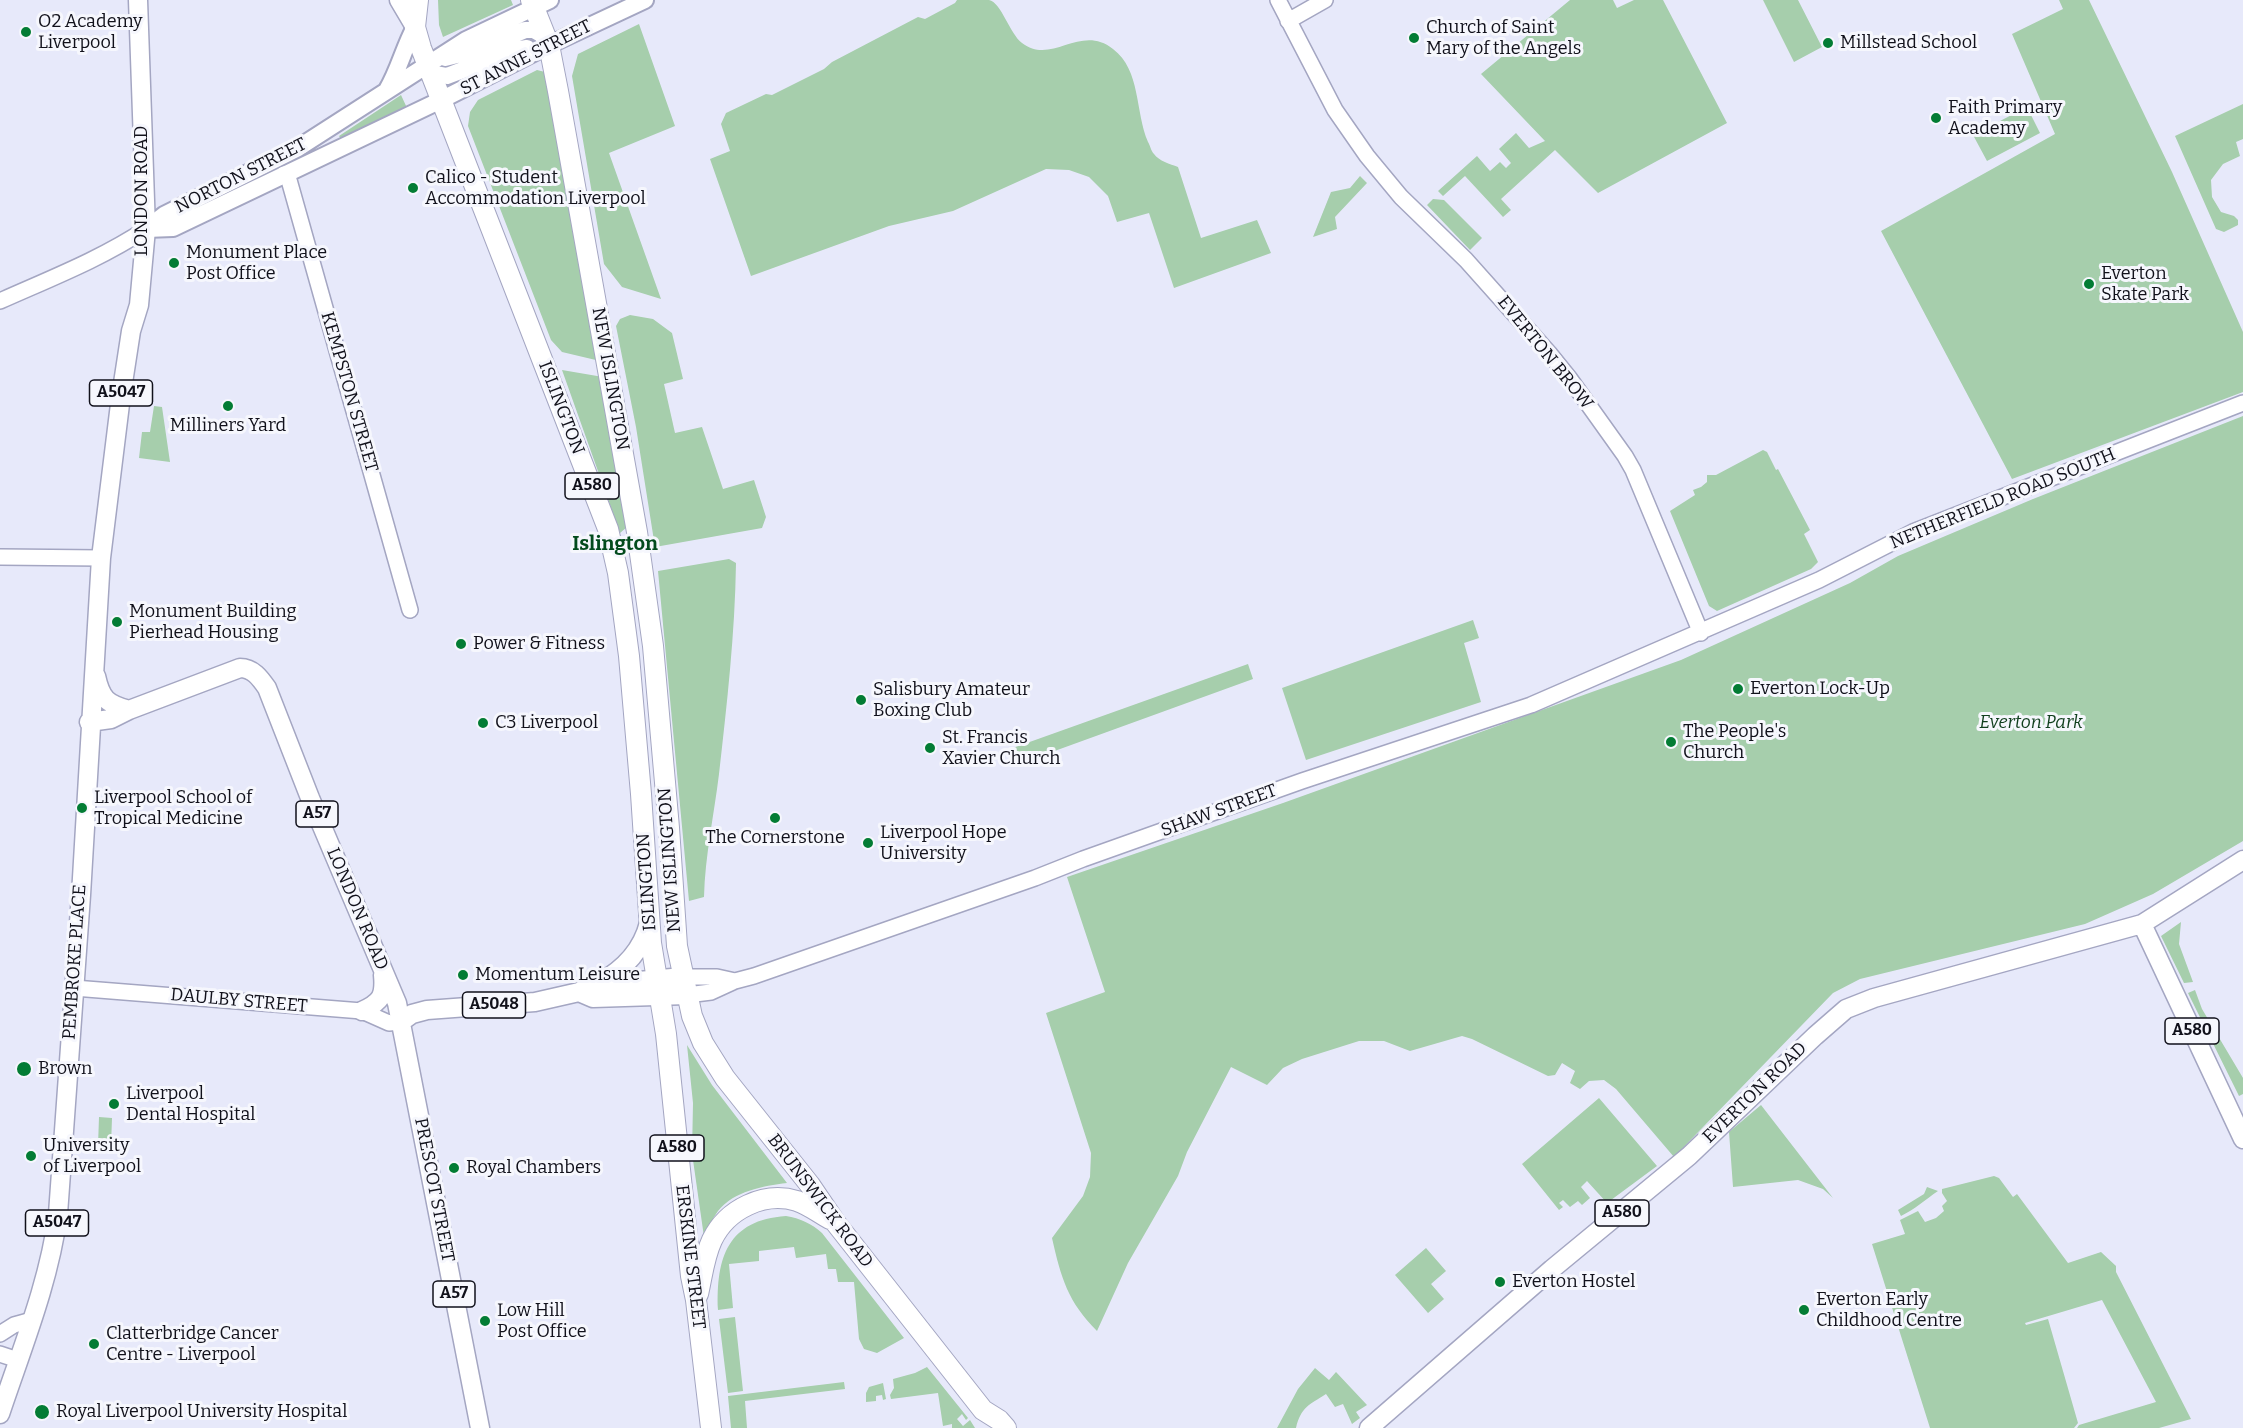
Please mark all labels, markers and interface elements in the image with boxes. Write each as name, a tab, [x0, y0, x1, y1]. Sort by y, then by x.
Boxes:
place label: O2 Academy Liverpool	[38, 11, 143, 54]
street label: ST ANNE STREET	[457, 16, 595, 100]
place label: Church of Saint Mary of the Angels	[1426, 17, 1581, 60]
marker: O2 Academy Liverpool	[19, 25, 33, 39]
marker: Church of Saint Mary of the Angels	[1407, 31, 1421, 45]
place label: Millstead School	[1840, 32, 1977, 54]
marker: Millstead School	[1821, 36, 1835, 50]
place label: Faith Primary Academy	[1948, 97, 2062, 140]
marker: Faith Primary Academy	[1929, 111, 1943, 125]
street label: LONDON ROAD	[131, 126, 153, 256]
street label: NORTON STREET	[172, 134, 310, 218]
place label: Calico - Student Accommodation Liverpool	[425, 167, 646, 210]
marker: Calico - Student Accommodation Liverpool	[406, 181, 420, 195]
place label: Monument Place Post Office	[186, 242, 327, 284]
marker: Monument Place Post Office	[167, 256, 181, 270]
place label: Everton Skate Park	[2101, 263, 2189, 306]
marker: Everton Skate Park	[2082, 277, 2096, 291]
street label: EVERTON BROW	[1493, 292, 1597, 414]
street label: NEW ISLINGTON	[587, 306, 633, 452]
street label: KEMPSTON STREET	[316, 309, 382, 475]
street label: ISLINGTON	[533, 358, 589, 458]
road number: A5047	[90, 380, 152, 406]
marker: Milliners Yard	[221, 399, 235, 413]
place label: Milliners Yard	[170, 415, 286, 437]
street label: NETHERFIELD ROAD SOUTH	[1887, 444, 2119, 554]
road number: A580	[565, 473, 619, 499]
district label: Islington	[572, 532, 658, 556]
place label: Monument Building Pierhead Housing	[129, 601, 297, 644]
marker: Monument Building Pierhead Housing	[110, 615, 124, 629]
place label: Power & Fitness	[473, 633, 605, 655]
marker: Power & Fitness	[454, 637, 468, 651]
place label: Everton Lock-Up	[1750, 678, 1890, 700]
place label: Salisbury Amateur Boxing Club	[873, 679, 1030, 722]
marker: Everton Lock-Up	[1731, 682, 1745, 696]
marker: Salisbury Amateur Boxing Club	[854, 693, 868, 707]
place label: C3 Liverpool	[495, 712, 598, 734]
park label: Everton Park	[1979, 712, 2083, 734]
marker: C3 Liverpool	[476, 716, 490, 730]
place label: The People's Church	[1683, 721, 1786, 764]
place label: St. Francis Xavier Church	[942, 727, 1060, 770]
marker: The People's Church	[1664, 735, 1678, 749]
marker: St. Francis Xavier Church	[923, 741, 937, 755]
street label: SHAW STREET	[1158, 780, 1280, 842]
place label: Liverpool School of Tropical Medicine	[94, 787, 252, 830]
street label: NEW ISLINGTON	[654, 787, 686, 933]
marker: Liverpool School of Tropical Medicine	[75, 801, 89, 815]
road number: A57	[296, 801, 338, 827]
marker: The Cornerstone	[768, 811, 782, 825]
place label: Liverpool Hope University	[880, 822, 1007, 864]
place label: The Cornerstone	[705, 827, 845, 849]
street label: ISLINGTON	[633, 832, 661, 932]
marker: Liverpool Hope University	[861, 836, 875, 850]
street label: LONDON ROAD	[322, 845, 392, 973]
street label: PEMBROKE PLACE	[59, 884, 91, 1040]
place label: Momentum Leisure	[475, 964, 640, 986]
marker: Momentum Leisure	[456, 968, 470, 982]
street label: DAULBY STREET	[170, 984, 308, 1018]
road number: A5048	[462, 992, 526, 1018]
road number: A580	[2165, 1018, 2219, 1044]
street label: EVERTON ROAD	[1699, 1038, 1811, 1148]
place label: Brown	[38, 1058, 92, 1080]
marker: Brown	[15, 1060, 33, 1078]
place label: Liverpool Dental Hospital	[126, 1083, 255, 1126]
marker: Liverpool Dental Hospital	[107, 1097, 121, 1111]
street label: PRESCOT STREET	[409, 1116, 459, 1264]
street label: BRUNSWICK ROAD	[763, 1130, 877, 1272]
place label: University of Liverpool	[43, 1135, 141, 1178]
road number: A580	[650, 1135, 704, 1161]
marker: University of Liverpool	[24, 1149, 38, 1163]
place label: Royal Chambers	[466, 1157, 601, 1179]
marker: Royal Chambers	[447, 1161, 461, 1175]
street label: ERSKINE STREET	[670, 1184, 710, 1330]
road number: A580	[1595, 1200, 1649, 1226]
road number: A5047	[26, 1210, 88, 1236]
place label: Everton Hostel	[1512, 1271, 1635, 1293]
marker: Everton Hostel	[1493, 1275, 1507, 1289]
road number: A57	[433, 1281, 475, 1307]
place label: Everton Early Childhood Centre	[1816, 1289, 1962, 1332]
place label: Low Hill Post Office	[497, 1300, 587, 1342]
marker: Everton Early Childhood Centre	[1797, 1303, 1811, 1317]
marker: Low Hill Post Office	[478, 1314, 492, 1328]
place label: Clatterbridge Cancer Centre - Liverpool	[106, 1323, 279, 1366]
marker: Clatterbridge Cancer Centre - Liverpool	[87, 1337, 101, 1351]
place label: Royal Liverpool University Hospital	[56, 1401, 347, 1423]
marker: Royal Liverpool University Hospital	[33, 1403, 51, 1421]

